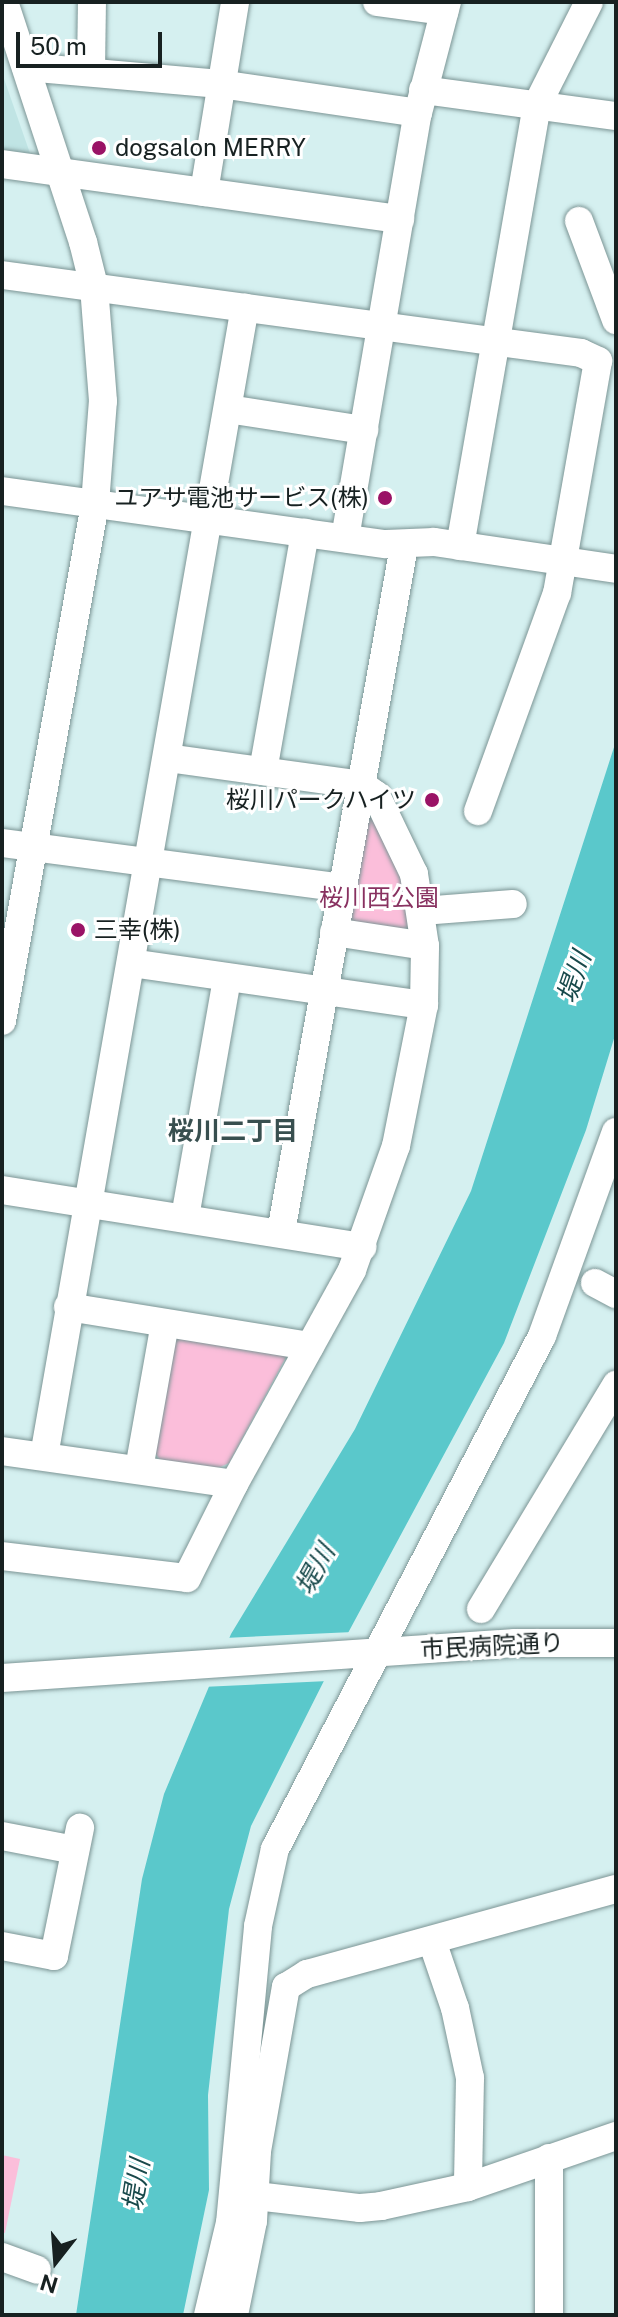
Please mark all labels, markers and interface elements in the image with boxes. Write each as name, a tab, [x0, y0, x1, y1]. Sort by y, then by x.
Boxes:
scale bar	[20, 16, 166, 66]
text: 50 m	[30, 32, 87, 60]
place label: dogsalon MERRY	[115, 134, 306, 162]
marker: dogsalon MERRY	[90, 139, 108, 157]
place label: ユアサ電池サービス(株)	[114, 484, 369, 512]
marker: ユアサ電池サービス(株)	[376, 489, 394, 507]
place label: 桜川パークハイツ	[224, 786, 416, 814]
marker: 桜川パークハイツ	[423, 791, 441, 809]
park label: 桜川西公園	[319, 884, 439, 912]
place label: 三幸(株)	[94, 916, 181, 944]
marker: 三幸(株)	[69, 921, 87, 939]
water label: 堤川	[551, 947, 597, 1007]
district label: 桜川二丁目	[168, 1115, 298, 1147]
water label: 堤川	[289, 1539, 341, 1599]
street label: 市民病院通り	[419, 1628, 565, 1664]
water label: 堤川	[117, 2157, 155, 2213]
north arrow	[16, 2221, 96, 2301]
text: N	[37, 2269, 61, 2299]

